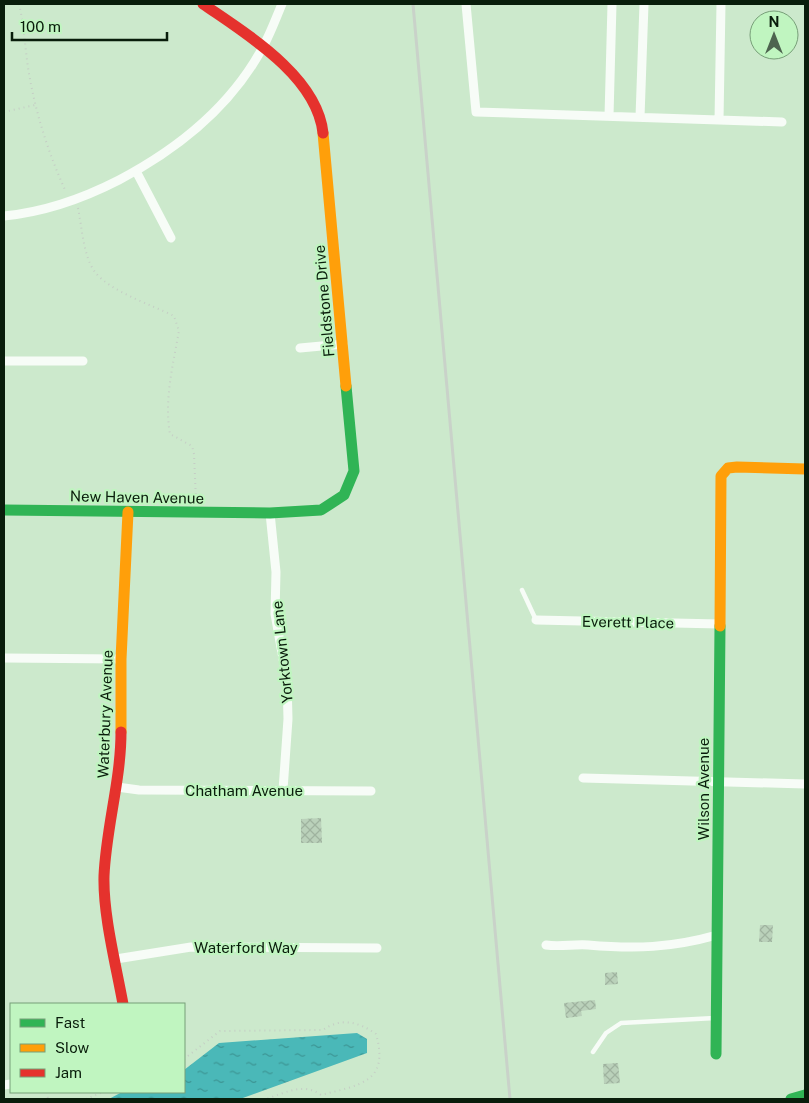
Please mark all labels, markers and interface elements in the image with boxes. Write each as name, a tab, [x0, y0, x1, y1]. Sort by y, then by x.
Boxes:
scale bar	[12, 10, 168, 42]
north arrow	[749, 10, 799, 60]
text: N	[769, 14, 779, 30]
text: 100 m	[20, 18, 61, 35]
street label: Fieldstone Drive	[311, 244, 337, 358]
street label: New Haven Avenue	[70, 487, 204, 507]
street label: Yorktown Lane	[268, 600, 296, 704]
street label: Everett Place	[582, 613, 674, 631]
street label: Waterbury Avenue	[94, 649, 116, 779]
street label: Wilson Avenue	[695, 738, 712, 840]
street label: Chatham Avenue	[185, 782, 303, 799]
street label: Waterford Way	[194, 939, 298, 956]
legend	[10, 1003, 185, 1093]
text: Fast	[55, 1014, 85, 1031]
text: Slow	[55, 1039, 90, 1056]
text: Jam	[55, 1064, 82, 1081]

